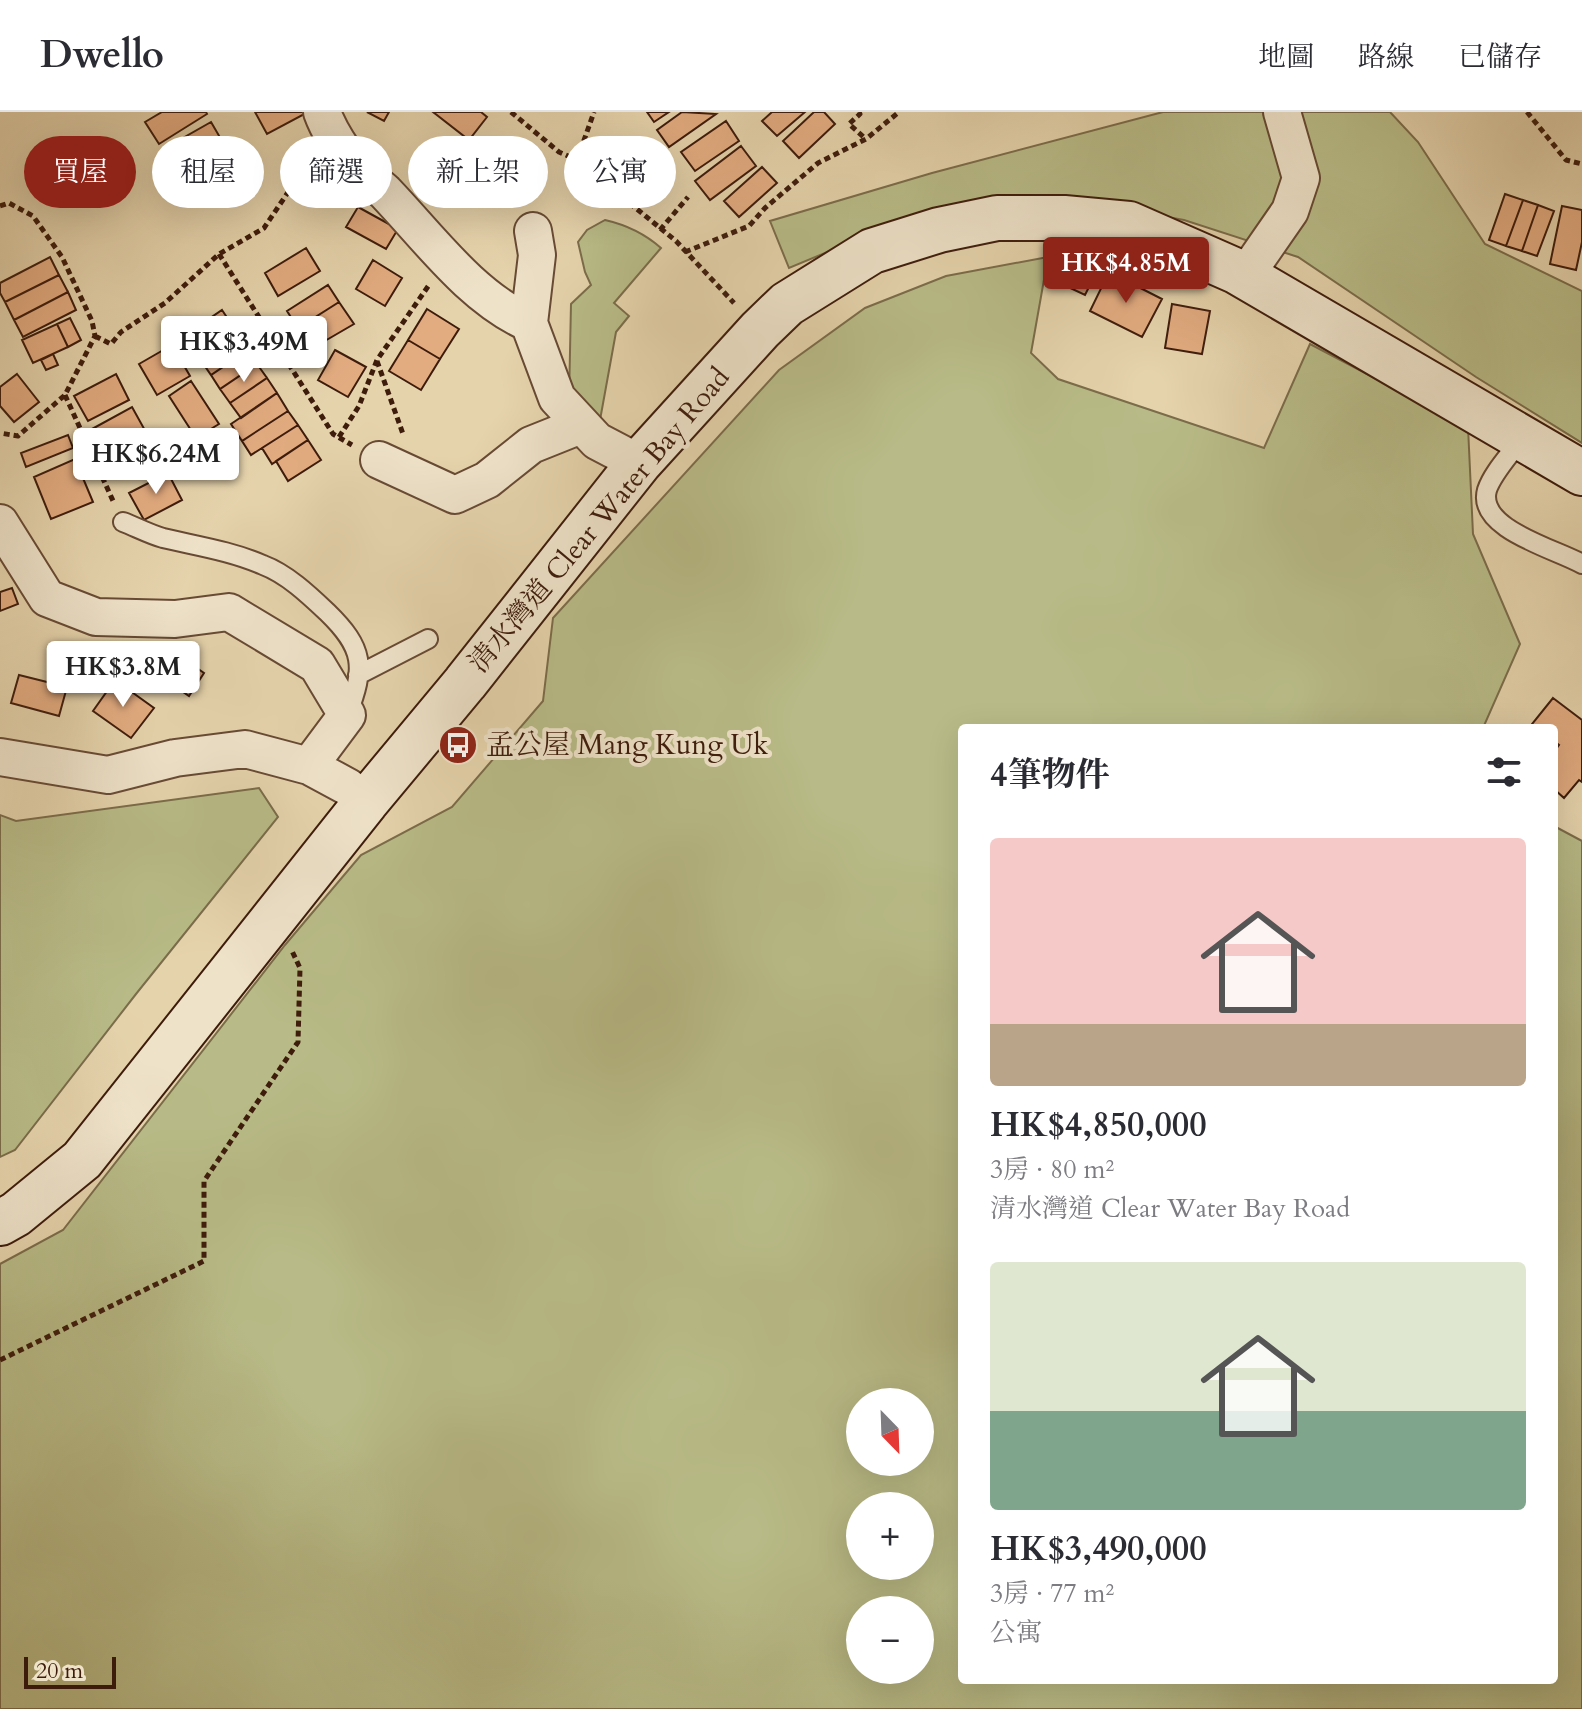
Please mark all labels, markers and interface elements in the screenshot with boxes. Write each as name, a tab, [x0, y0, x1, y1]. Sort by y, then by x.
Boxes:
text: Dwello	[40, 29, 164, 81]
text: 地圖	[1258, 38, 1314, 76]
text: 路線	[1358, 38, 1414, 76]
text: 已儲存	[1458, 38, 1542, 76]
chip: 買屋	[24, 136, 136, 208]
chip: 租屋	[152, 136, 264, 208]
chip: 篩選	[280, 136, 392, 208]
chip: 新上架	[408, 136, 548, 208]
chip: 公寓	[564, 136, 676, 208]
pin: HK$4.85M	[1043, 237, 1209, 305]
text: HK$4.85M	[1061, 245, 1191, 280]
pin: HK$3.49M	[161, 316, 327, 384]
text: HK$3.49M	[179, 324, 309, 359]
street label: 清水灣道 Clear Water Bay Road	[460, 359, 738, 681]
pin: HK$6.24M	[73, 428, 239, 496]
text: HK$6.24M	[91, 436, 221, 471]
pin: HK$3.8M	[49, 641, 197, 709]
text: HK$3.8M	[65, 649, 181, 684]
bus stop icon: 孟公屋 Mang Kung Uk	[437, 724, 479, 766]
place label: 孟公屋 Mang Kung Uk	[486, 726, 768, 764]
icon: filters	[1482, 750, 1526, 794]
text: 4筆物件	[990, 752, 1109, 798]
icon: home	[1186, 890, 1330, 1034]
text: HK$4,850,000	[990, 1102, 1207, 1148]
text: 3房 · 80 m²	[990, 1152, 1114, 1187]
text: 清水灣道 Clear Water Bay Road	[990, 1191, 1350, 1226]
icon: home	[1186, 1314, 1330, 1458]
north arrow	[846, 1388, 934, 1476]
map controls	[846, 1388, 934, 1684]
button: +	[846, 1492, 934, 1580]
text: HK$3,490,000	[990, 1526, 1207, 1572]
text: 3房 · 77 m²	[990, 1576, 1114, 1611]
button: −	[846, 1596, 934, 1684]
text: 公寓	[990, 1615, 1042, 1650]
scale bar	[24, 1653, 116, 1689]
text: 20 m	[36, 1656, 83, 1686]

